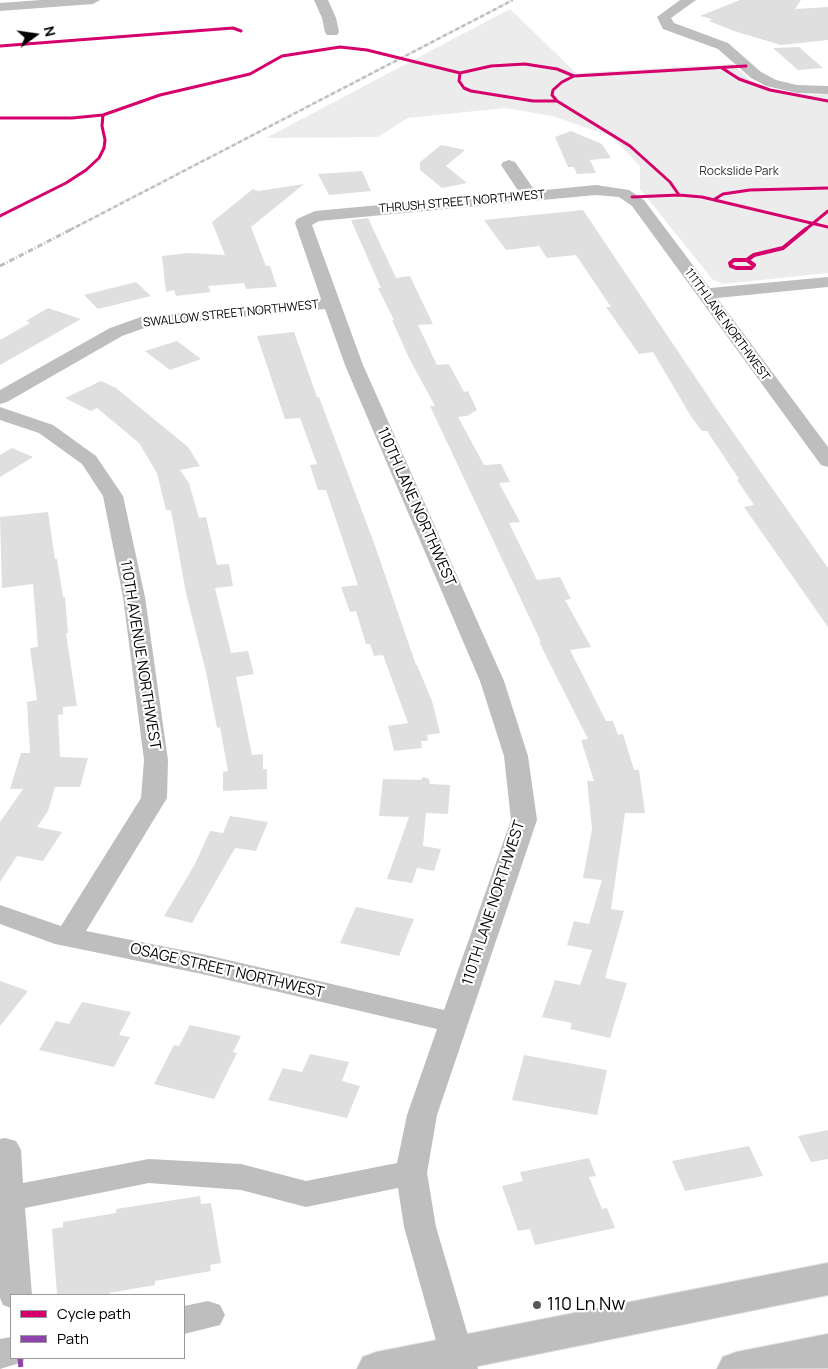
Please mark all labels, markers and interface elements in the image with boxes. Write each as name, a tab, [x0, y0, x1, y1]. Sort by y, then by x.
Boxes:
north arrow	[10, 10, 60, 60]
text: N	[40, 24, 60, 38]
park label: Rockslide Park	[699, 165, 779, 179]
street label: THRUSH STREET NORTHWEST	[378, 188, 546, 216]
street label: 111TH LANE NORTHWEST	[681, 266, 773, 384]
street label: SWALLOW STREET NORTHWEST	[142, 298, 320, 330]
street label: 110TH LANE NORTHWEST	[373, 425, 459, 589]
street label: 110TH AVENUE NORTHWEST	[116, 559, 164, 751]
street label: 110TH LANE NORTHWEST	[459, 818, 529, 988]
street label: OSAGE STREET NORTHWEST	[128, 940, 326, 1002]
legend	[10, 1294, 185, 1359]
place label: 110 Ln Nw	[547, 1294, 625, 1316]
marker: 110 Ln Nw	[531, 1299, 543, 1311]
text: Cycle path	[57, 1303, 131, 1324]
text: Path	[57, 1328, 89, 1349]

